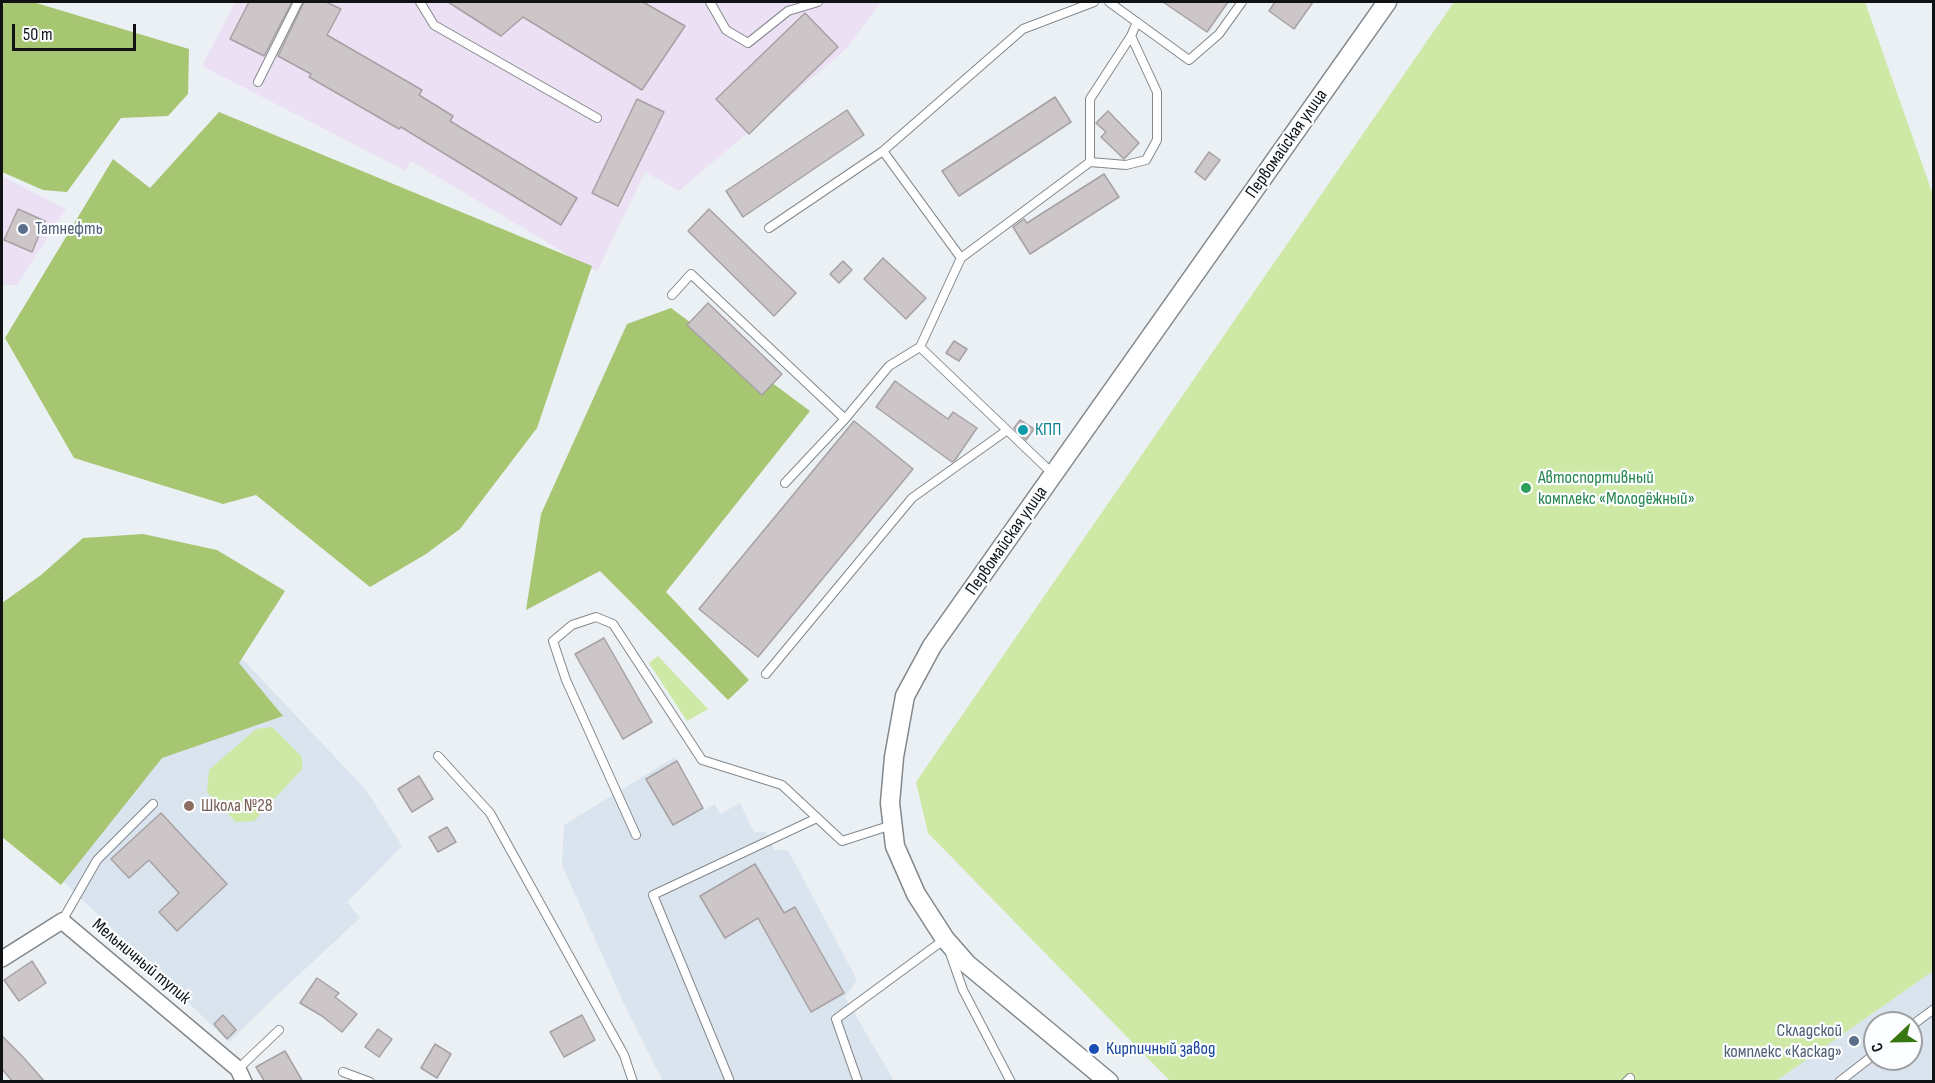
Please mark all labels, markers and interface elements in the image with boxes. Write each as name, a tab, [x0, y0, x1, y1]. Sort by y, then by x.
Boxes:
scale bar	[15, 12, 140, 50]
text: 50 m	[23, 24, 53, 45]
street label: Первомайская улица	[1241, 85, 1333, 203]
place label: Татнефть	[35, 218, 103, 240]
marker: Татнефть	[16, 222, 30, 236]
place label: КПП	[1035, 419, 1061, 441]
marker: КПП	[1016, 423, 1030, 437]
place label: Автоспортивный комплекс «Молодёжный»	[1538, 467, 1695, 510]
marker: Автоспортивный комплекс «Молодёжный»	[1519, 481, 1533, 495]
street label: Первомайская улица	[961, 482, 1053, 600]
place label: Школа №28	[201, 795, 273, 817]
marker: Школа №28	[182, 799, 196, 813]
street label: Мельничный тупик	[87, 914, 195, 1010]
north arrow	[1863, 1011, 1923, 1071]
place label: Складской комплекс «Каскад»	[1724, 1020, 1842, 1062]
marker: Складской комплекс «Каскад»	[1847, 1034, 1861, 1048]
place label: Кирпичный завод	[1106, 1038, 1215, 1060]
text: С	[1867, 1040, 1888, 1055]
marker: Кирпичный завод	[1087, 1042, 1101, 1056]

